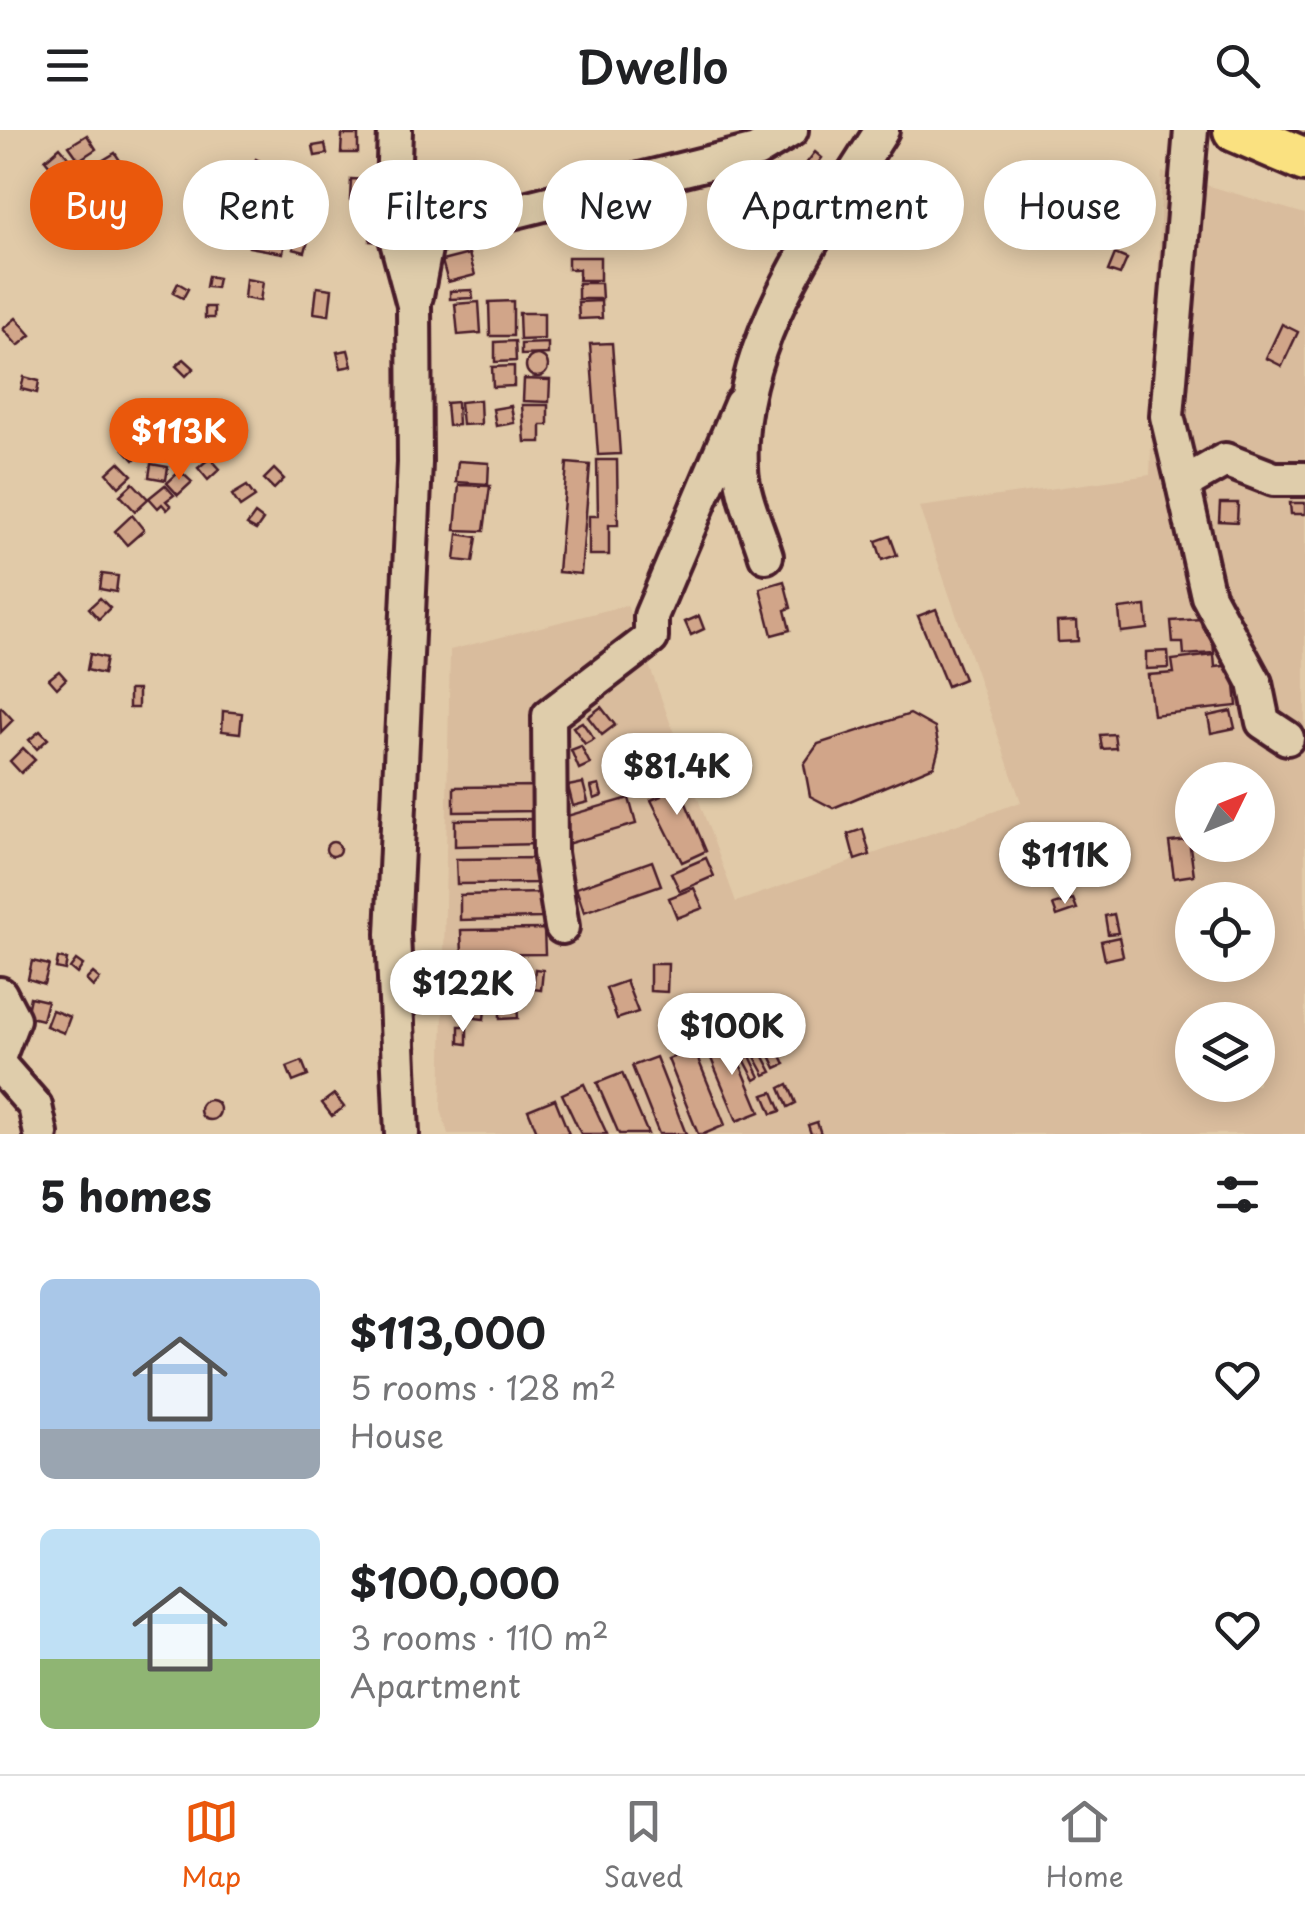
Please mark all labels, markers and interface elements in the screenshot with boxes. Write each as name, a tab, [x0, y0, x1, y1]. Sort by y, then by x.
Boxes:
text: Dwello	[577, 31, 728, 99]
icon: menu	[40, 38, 95, 93]
icon: search	[1210, 38, 1265, 93]
chip: Buy	[30, 160, 163, 250]
chip: Rent	[183, 160, 329, 250]
chip: Filters	[349, 160, 523, 250]
chip: New	[543, 160, 687, 250]
chip: Apartment	[707, 160, 964, 250]
chip: House	[984, 160, 1156, 250]
pin: $113K	[109, 398, 249, 483]
text: $113K	[131, 406, 227, 454]
pin: $81.4K	[596, 733, 758, 818]
text: $81.4K	[623, 741, 731, 789]
north arrow	[1175, 762, 1275, 862]
map controls	[1175, 762, 1275, 1102]
pin: $111K	[995, 822, 1135, 907]
text: $111K	[1021, 830, 1109, 878]
button: locate	[1175, 882, 1275, 982]
pin: $122K	[393, 950, 533, 1035]
text: $122K	[412, 958, 514, 1006]
pin: $100K	[662, 993, 802, 1078]
text: $100K	[680, 1001, 784, 1049]
button: layers	[1175, 1002, 1275, 1102]
text: 5 homes	[40, 1163, 212, 1226]
icon: filters	[1210, 1167, 1265, 1222]
text: $113,000	[350, 1300, 546, 1363]
icon: home	[120, 1319, 240, 1439]
icon: heart	[1210, 1352, 1265, 1407]
text: 5 rooms · 128 m²	[350, 1363, 616, 1411]
text: House	[350, 1411, 444, 1459]
text: $100,000	[350, 1550, 560, 1613]
icon: home	[120, 1569, 240, 1689]
icon: heart	[1210, 1602, 1265, 1657]
text: 3 rooms · 110 m²	[350, 1613, 609, 1661]
text: Apartment	[350, 1661, 521, 1709]
tab: Map	[181, 1794, 241, 1897]
tab: Saved	[604, 1794, 683, 1897]
tab: Home	[1046, 1794, 1124, 1897]

